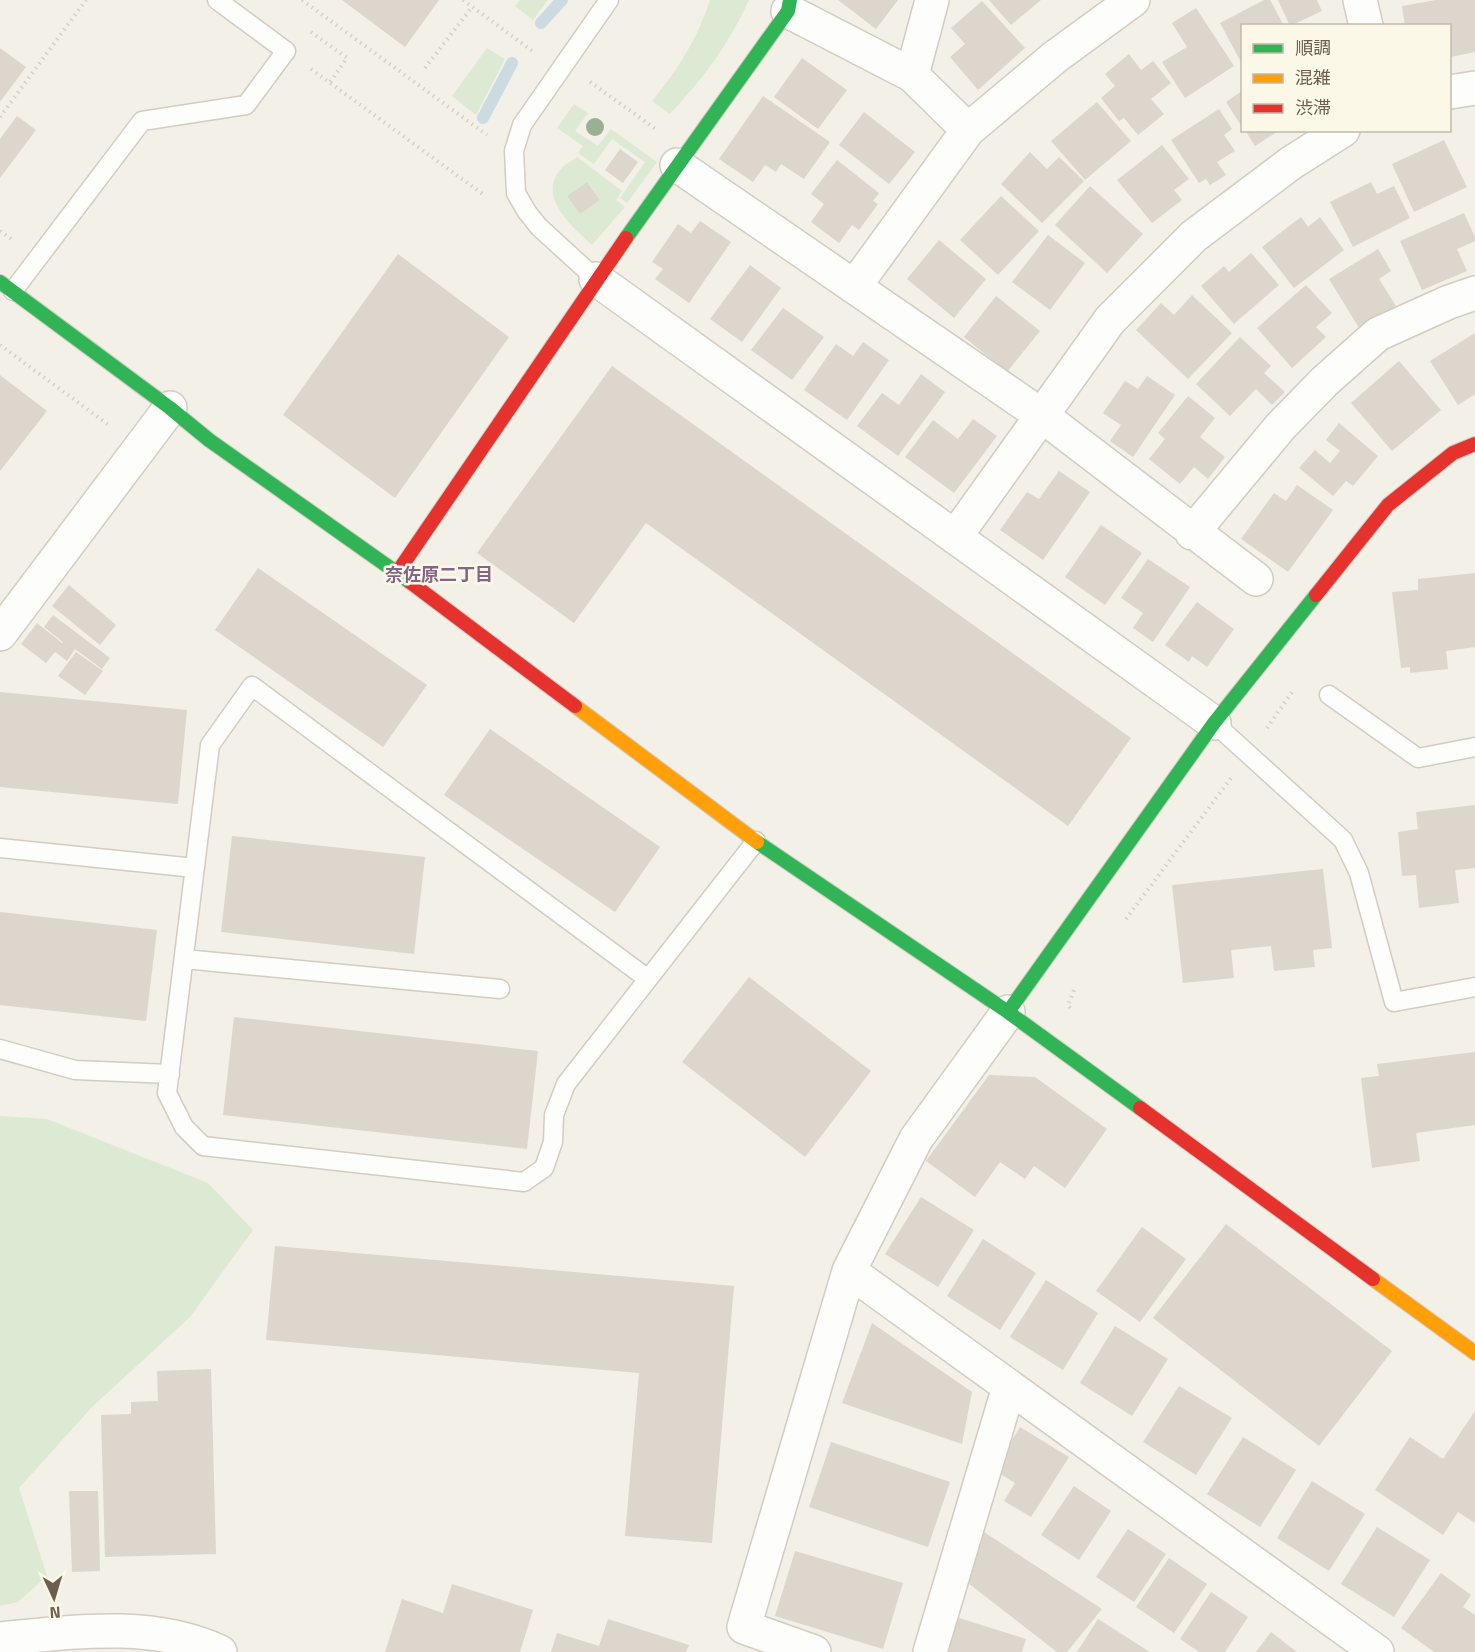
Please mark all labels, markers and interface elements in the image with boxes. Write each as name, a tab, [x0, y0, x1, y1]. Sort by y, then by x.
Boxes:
legend	[1241, 24, 1451, 132]
text: 順調	[1295, 34, 1331, 61]
text: 混雑	[1295, 64, 1331, 91]
text: 渋滞	[1295, 94, 1331, 121]
district label: 奈佐原二丁目	[385, 561, 493, 588]
north arrow	[24, 1568, 84, 1628]
text: N	[49, 1601, 61, 1625]

